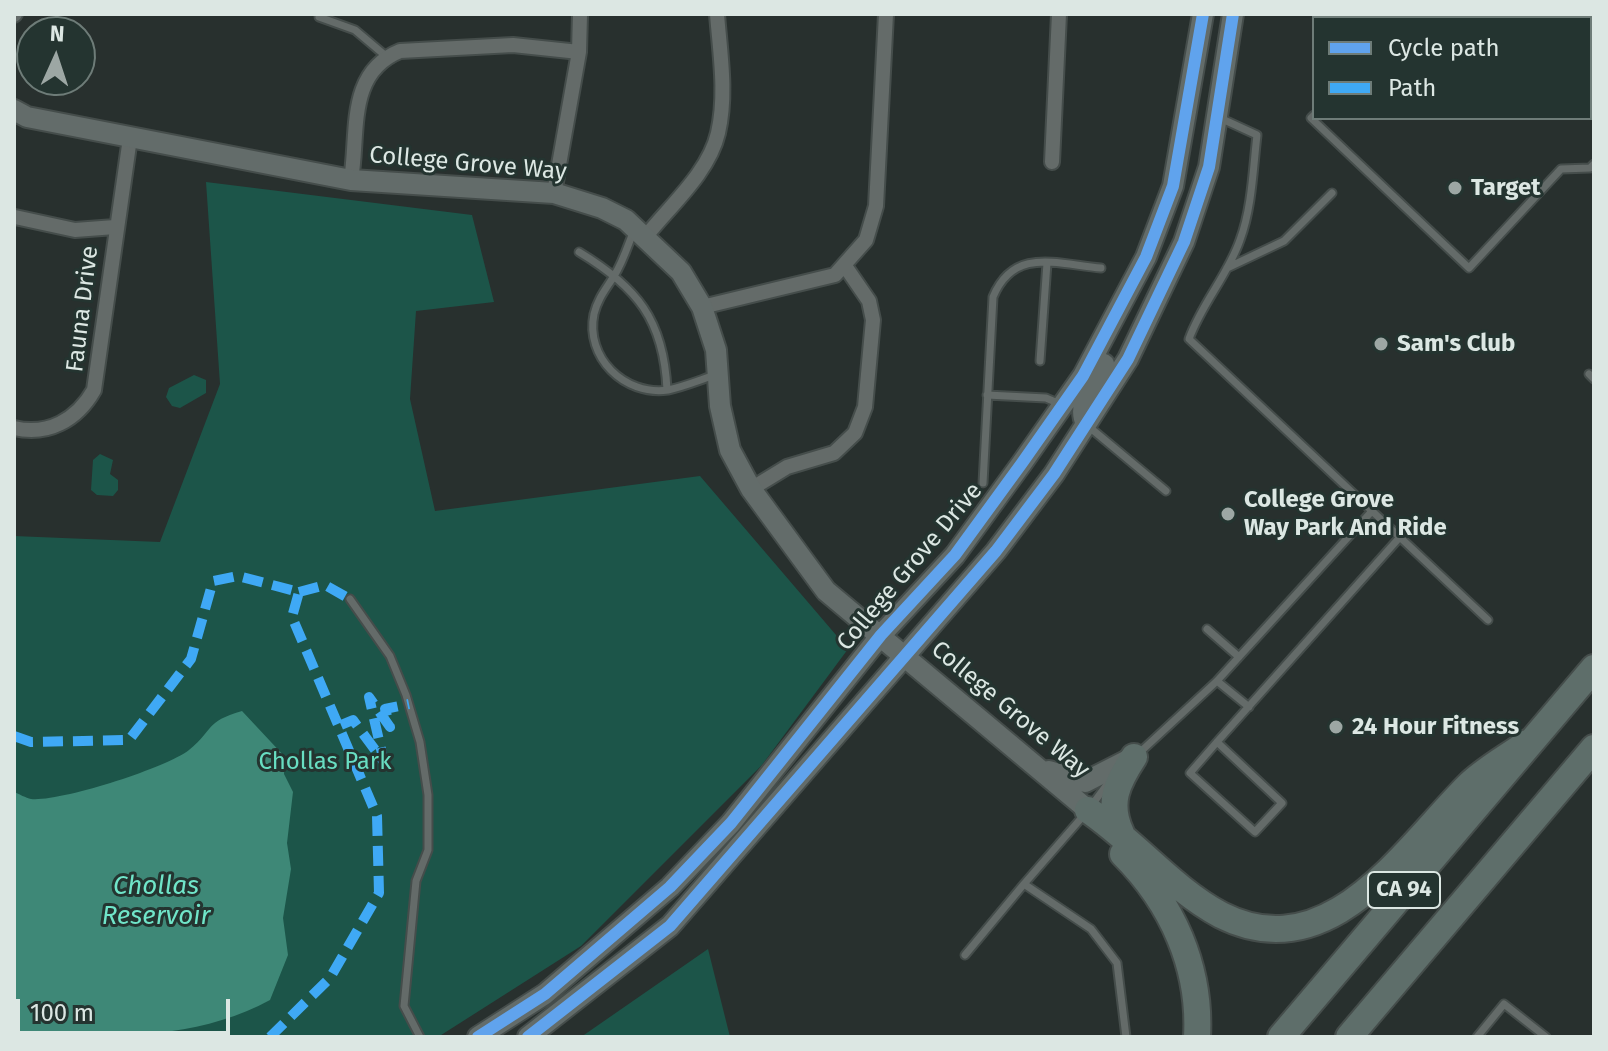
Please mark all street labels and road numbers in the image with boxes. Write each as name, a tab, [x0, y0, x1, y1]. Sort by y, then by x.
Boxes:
street label: College Grove Way	[368, 141, 568, 187]
street label: Fauna Drive	[61, 244, 105, 374]
street label: College Grove Drive	[831, 477, 989, 657]
street label: College Grove Way	[925, 635, 1095, 785]
road number: CA 94	[1368, 872, 1440, 908]

